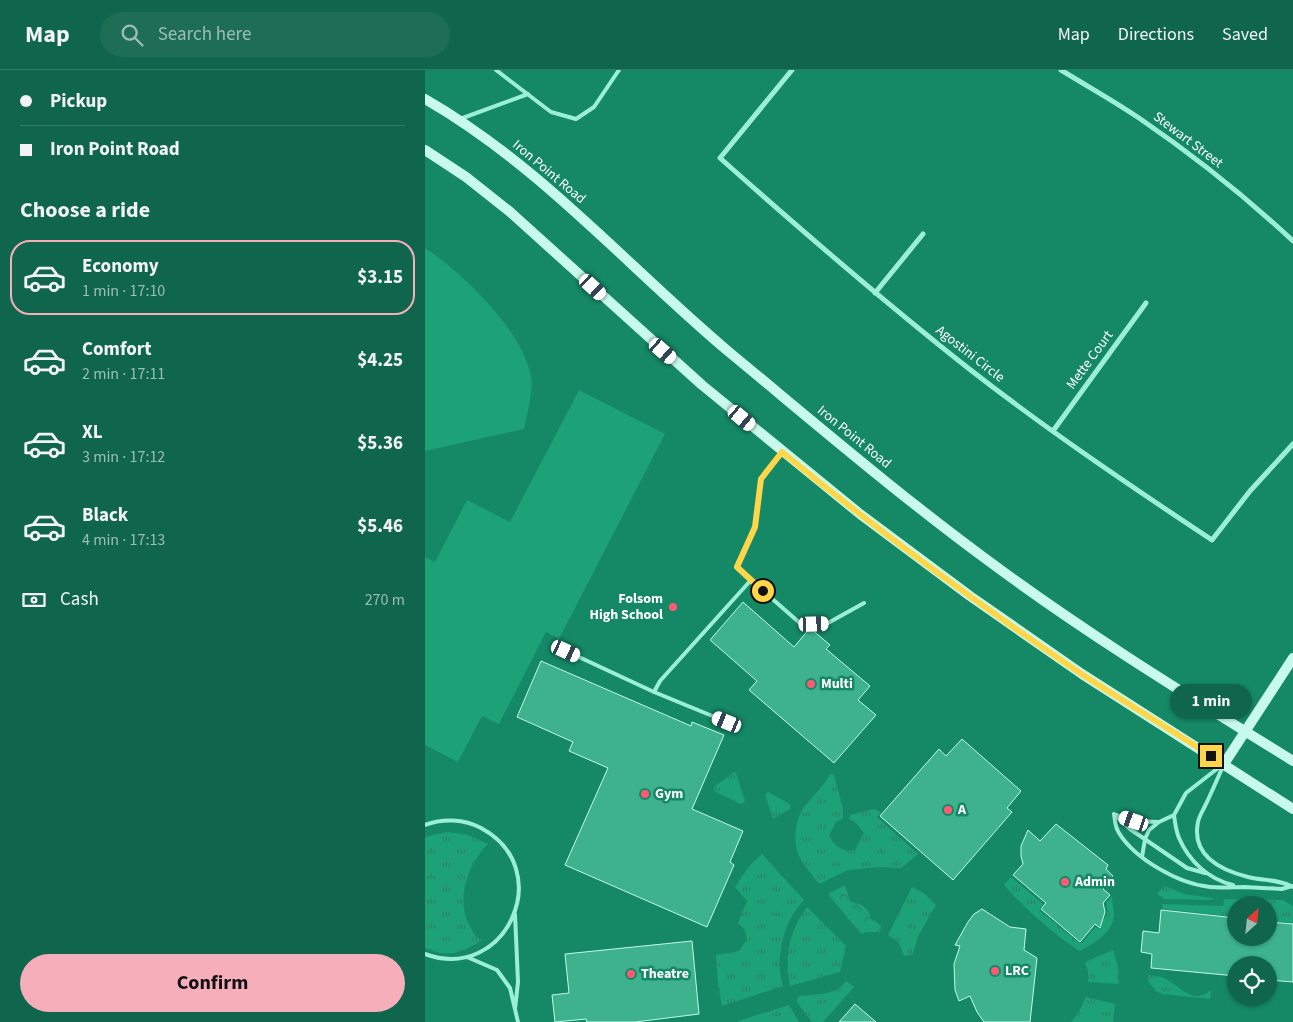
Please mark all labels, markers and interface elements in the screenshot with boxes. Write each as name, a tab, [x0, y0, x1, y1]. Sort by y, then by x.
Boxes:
search box	[100, 12, 450, 57]
text: Map	[25, 17, 70, 52]
icon: search	[118, 21, 146, 49]
text: Search here	[158, 21, 251, 48]
text: Map	[1058, 22, 1090, 47]
text: Directions	[1118, 22, 1194, 47]
text: Saved	[1222, 22, 1268, 47]
text: Pickup	[50, 88, 107, 115]
street label: Stewart Street	[1149, 107, 1227, 173]
street label: Iron Point Road	[508, 135, 590, 209]
text: Iron Point Road	[50, 136, 180, 163]
text: Choose a ride	[20, 194, 150, 226]
text: Economy	[82, 253, 159, 280]
icon: car	[22, 255, 67, 300]
text: $3.15	[357, 264, 403, 291]
car	[576, 271, 609, 303]
text: 1 min · 17:10	[82, 280, 165, 302]
street label: Agostini Circle	[931, 321, 1009, 387]
street label: Mette Court	[1062, 326, 1118, 394]
car	[646, 335, 679, 367]
text: Comfort	[82, 336, 152, 363]
icon: car	[22, 338, 67, 383]
text: $4.25	[357, 347, 403, 374]
text: 2 min · 17:11	[82, 363, 165, 385]
street label: Iron Point Road	[813, 401, 895, 473]
car	[725, 403, 758, 433]
text: XL	[82, 419, 103, 446]
icon: car	[22, 421, 67, 466]
text: $5.36	[357, 430, 403, 457]
text: 3 min · 17:12	[82, 446, 165, 468]
text: Black	[82, 502, 128, 529]
icon: car	[22, 504, 67, 549]
text: $5.46	[357, 513, 403, 540]
text: 4 min · 17:13	[82, 529, 165, 551]
route start	[752, 580, 774, 602]
icon: cash	[20, 586, 48, 614]
text: Cash	[60, 586, 99, 613]
text: 270 m	[365, 589, 405, 611]
place label: Folsom High School	[590, 589, 663, 625]
marker: Folsom High School	[667, 601, 679, 613]
car	[798, 616, 829, 632]
car	[549, 638, 582, 664]
place label: Multi	[821, 674, 853, 694]
marker: Multi	[805, 678, 817, 690]
callout: 1 min	[1170, 684, 1252, 718]
text: 1 min	[1192, 690, 1230, 712]
car	[710, 709, 743, 735]
route end	[1200, 745, 1222, 767]
place label: Gym	[655, 784, 683, 804]
marker: Gym	[639, 788, 651, 800]
place label: A	[957, 800, 967, 820]
marker: A	[942, 804, 954, 816]
car	[1117, 809, 1150, 833]
place label: Admin	[1074, 872, 1115, 892]
marker: Admin	[1059, 876, 1071, 888]
north arrow	[1227, 896, 1277, 946]
map controls	[1227, 896, 1277, 1006]
button: Confirm	[20, 954, 405, 1012]
button: locate	[1227, 956, 1277, 1006]
place label: LRC	[1005, 961, 1029, 981]
place label: Theatre	[641, 964, 689, 984]
marker: LRC	[989, 965, 1001, 977]
marker: Theatre	[625, 968, 637, 980]

